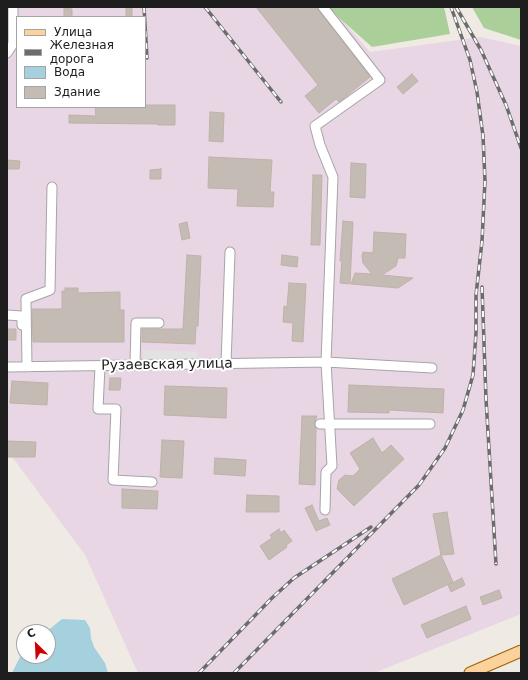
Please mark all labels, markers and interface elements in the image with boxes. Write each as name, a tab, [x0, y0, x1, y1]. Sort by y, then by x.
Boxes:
legend	[16, 16, 146, 108]
text: Улица	[54, 25, 92, 39]
text: Железная дорога	[50, 38, 114, 66]
text: Вода	[54, 65, 85, 79]
text: Здание	[54, 85, 100, 99]
street label: Рузаевская улица	[101, 355, 233, 375]
north arrow	[16, 624, 56, 664]
text: С	[25, 626, 38, 641]

